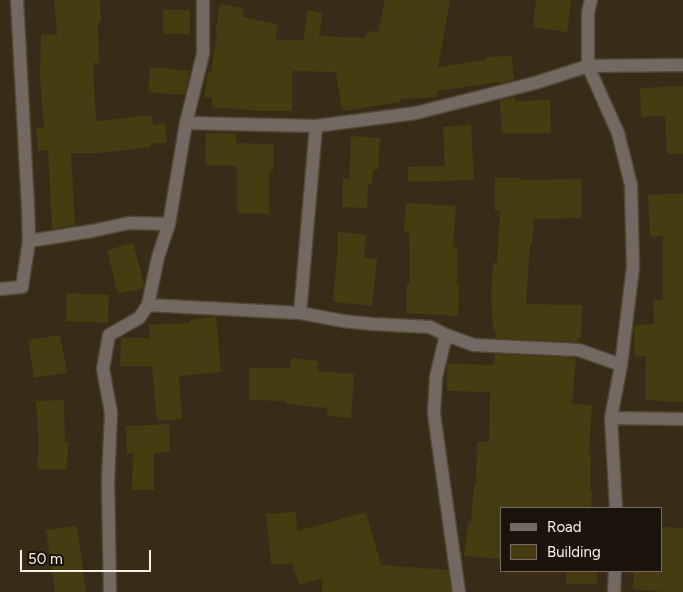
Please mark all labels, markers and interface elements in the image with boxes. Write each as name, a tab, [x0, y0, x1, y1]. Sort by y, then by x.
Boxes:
legend	[500, 507, 663, 572]
text: Road	[547, 518, 582, 536]
scale bar	[22, 540, 154, 572]
text: Building	[547, 543, 601, 561]
text: 50 m	[28, 550, 63, 568]

